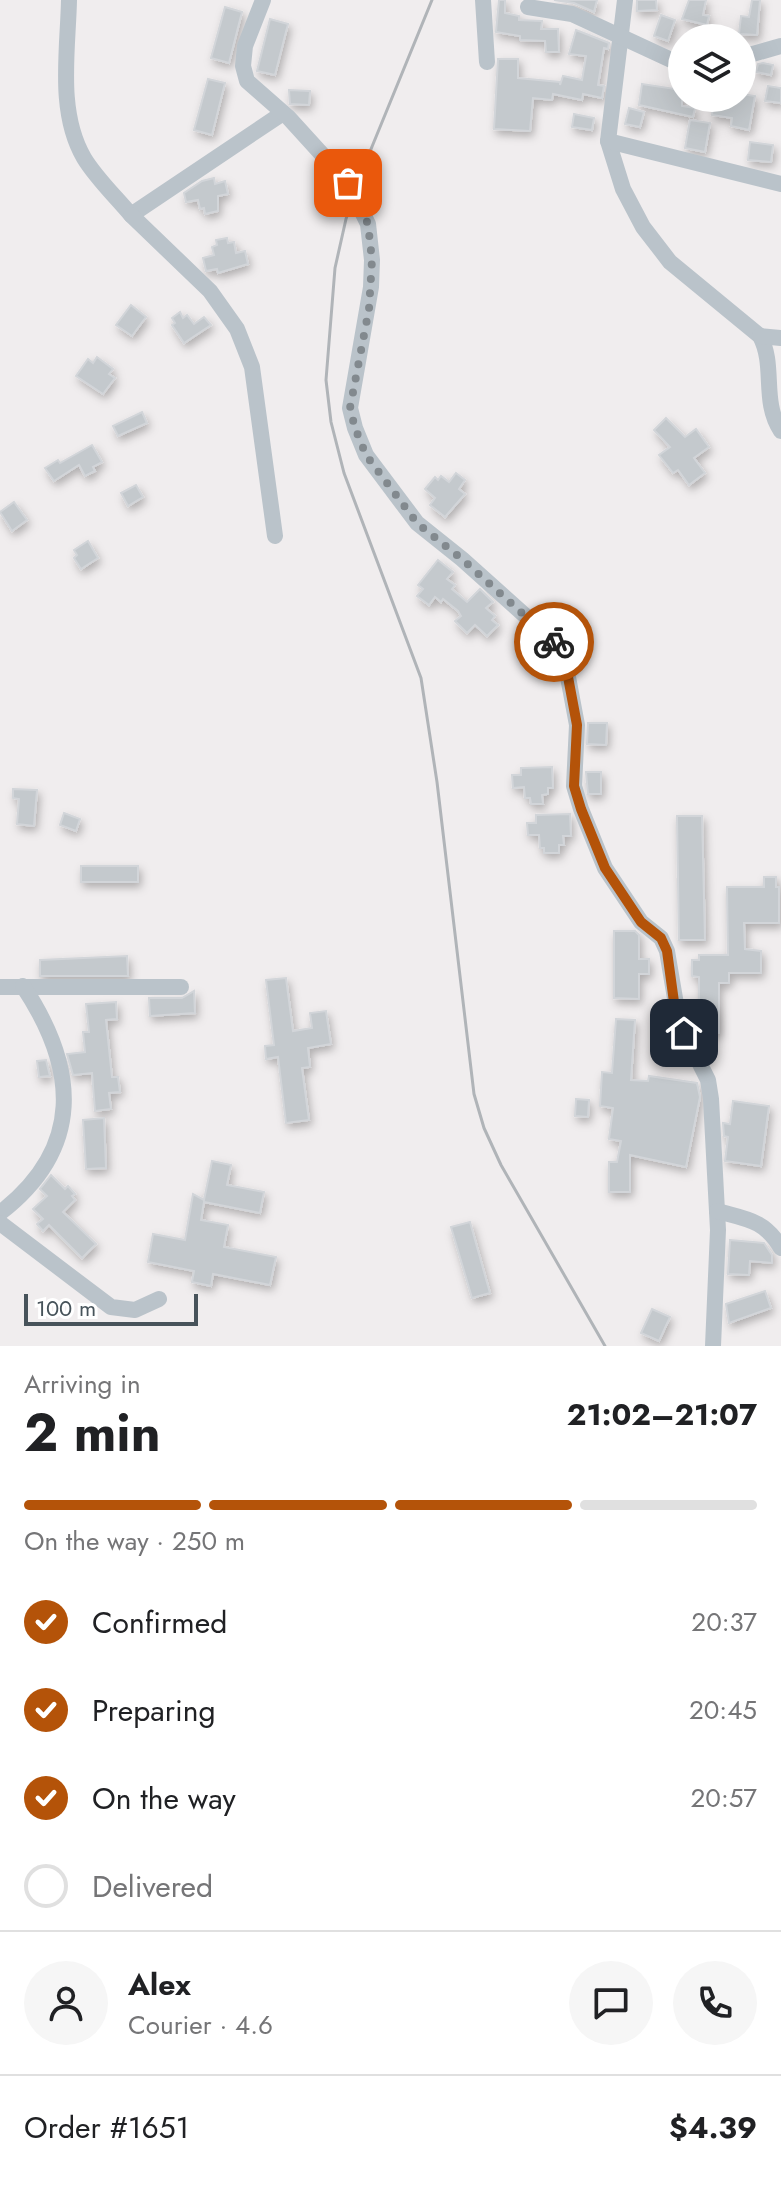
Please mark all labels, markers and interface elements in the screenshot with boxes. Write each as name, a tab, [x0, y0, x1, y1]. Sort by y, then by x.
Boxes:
map controls	[668, 24, 756, 112]
button: layers	[668, 24, 756, 112]
pin	[314, 149, 382, 217]
icon: bag	[326, 161, 370, 205]
courier	[514, 602, 594, 682]
icon: bike	[532, 620, 576, 664]
pin	[650, 999, 718, 1067]
icon: home	[662, 1011, 706, 1055]
scale bar	[24, 1290, 198, 1326]
text: 100 m	[36, 1292, 96, 1324]
text: Arriving in	[24, 1365, 141, 1403]
text: 21:02–21:07	[567, 1393, 757, 1436]
text: 2 min	[24, 1395, 161, 1471]
text: On the way · 250 m	[24, 1522, 245, 1560]
icon: check	[24, 1600, 68, 1644]
text: Confirmed	[92, 1601, 227, 1644]
text: 20:37	[691, 1603, 757, 1641]
icon: check	[24, 1688, 68, 1732]
text: Preparing	[92, 1689, 216, 1732]
text: 20:45	[689, 1691, 757, 1729]
icon: check	[24, 1776, 68, 1820]
text: On the way	[92, 1777, 236, 1820]
text: 20:57	[690, 1779, 757, 1817]
text: Delivered	[92, 1865, 213, 1908]
button: person	[24, 1961, 108, 2045]
button: chat	[569, 1961, 653, 2045]
button: phone	[673, 1961, 757, 2045]
text: Alex	[128, 1963, 191, 2006]
text: Courier · 4.6	[128, 2006, 273, 2044]
text: Order #1651	[24, 2106, 189, 2149]
text: $4.39	[669, 2106, 757, 2149]

